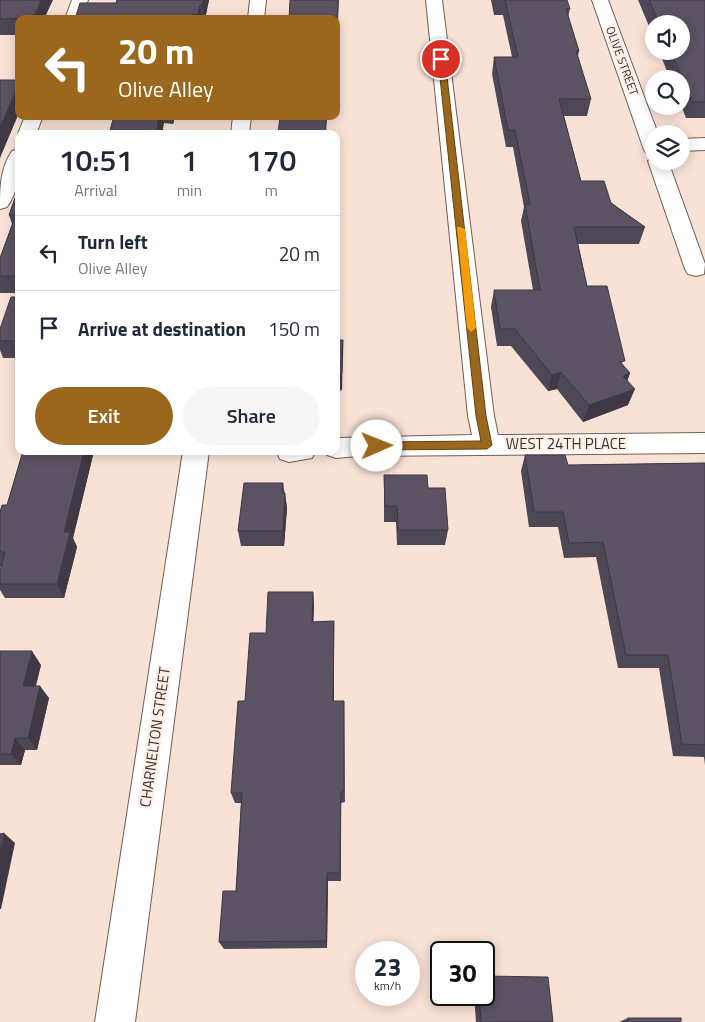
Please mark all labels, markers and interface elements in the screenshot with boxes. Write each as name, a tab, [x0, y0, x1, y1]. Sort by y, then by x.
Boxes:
map controls	[645, 15, 690, 170]
button: sound	[645, 15, 690, 60]
street label: OLIVE STREET	[601, 23, 644, 99]
text: 20 m	[118, 24, 194, 78]
icon: left	[35, 35, 100, 100]
pin	[420, 38, 462, 80]
icon: arrive	[427, 45, 455, 73]
button: search	[645, 70, 690, 115]
text: Olive Alley	[118, 72, 214, 106]
button: layers	[645, 125, 690, 170]
text: 10:51	[59, 137, 133, 183]
text: 1	[181, 137, 198, 183]
text: 170	[246, 137, 296, 183]
text: Arrival	[74, 178, 118, 202]
text: min	[177, 178, 202, 202]
text: m	[264, 178, 278, 202]
text: Turn left	[78, 227, 148, 256]
icon: left	[35, 239, 63, 267]
text: 20 m	[279, 239, 320, 268]
text: Olive Alley	[78, 256, 148, 280]
icon: arrive	[35, 314, 63, 342]
text: Arrive at destination	[78, 314, 246, 343]
text: 150 m	[268, 314, 320, 343]
button: Exit	[35, 387, 173, 445]
button: Share	[183, 387, 320, 445]
position arrow	[350, 419, 402, 471]
street label: WEST 24TH PLACE	[506, 432, 626, 455]
street label: CHARNELTON STREET	[133, 665, 176, 809]
speed limit sign: 30	[430, 941, 495, 1006]
text: 23	[373, 948, 402, 986]
text: km/h	[374, 976, 401, 995]

